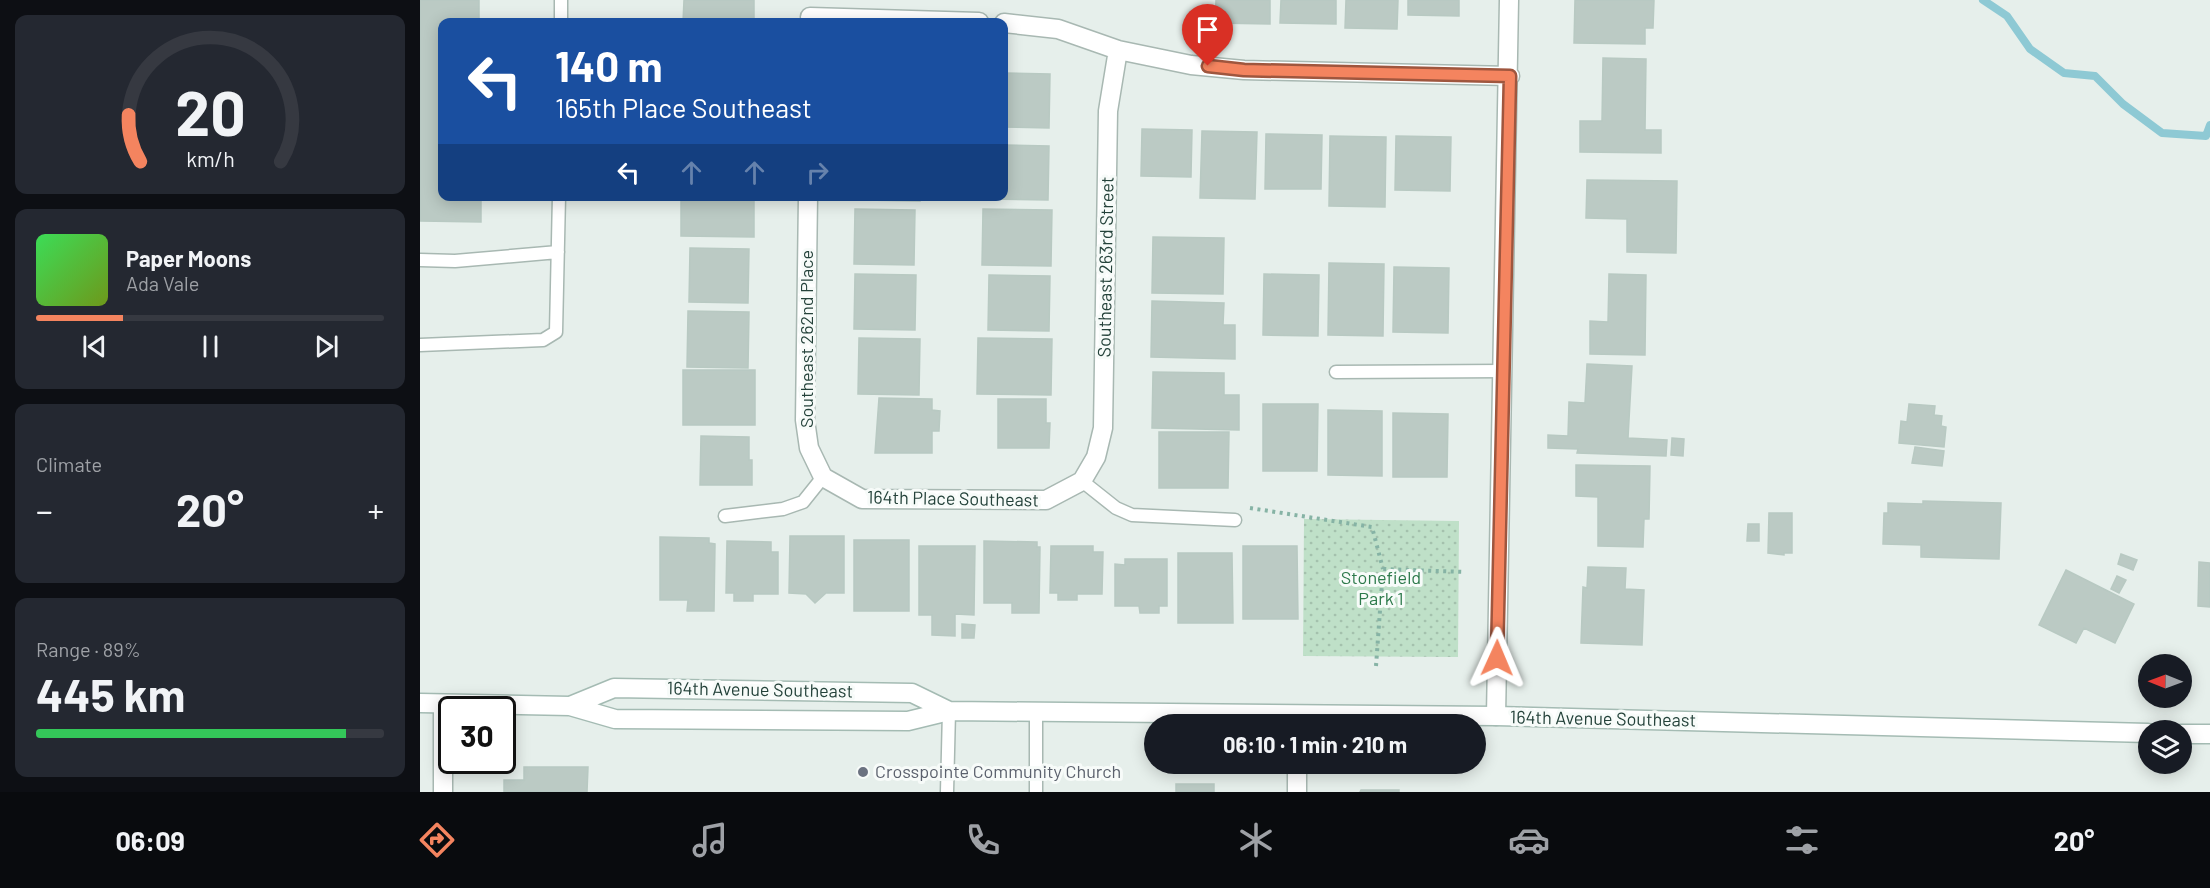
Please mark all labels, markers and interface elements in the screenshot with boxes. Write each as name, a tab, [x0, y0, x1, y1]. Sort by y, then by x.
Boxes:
pin	[1182, 4, 1233, 66]
icon: arrive	[1191, 13, 1224, 46]
text: 140 m	[555, 40, 663, 90]
icon: left	[456, 42, 534, 120]
text: 20	[175, 74, 245, 148]
text: 165th Place Southeast	[555, 91, 812, 123]
text: km/h	[186, 146, 234, 171]
icon: left	[612, 156, 645, 189]
icon: ahead	[675, 156, 708, 189]
icon: ahead	[738, 156, 771, 189]
icon: right	[801, 156, 834, 189]
street label: Southeast 263rd Street	[1092, 176, 1118, 358]
text: Paper Moons	[126, 245, 251, 271]
street label: Southeast 262nd Place	[795, 250, 817, 428]
text: Ada Vale	[126, 271, 199, 295]
icon: previous	[78, 330, 111, 363]
icon: pause	[194, 330, 227, 363]
icon: next	[310, 330, 343, 363]
text: Climate	[36, 452, 102, 476]
text: 20°	[176, 482, 244, 536]
street label: 164th Place Southeast	[867, 486, 1039, 510]
text: −	[36, 490, 53, 530]
text: +	[368, 490, 384, 530]
park label: Stonefield Park 1	[1341, 566, 1421, 609]
position arrow	[1465, 626, 1529, 690]
text: Range · 89%	[36, 637, 141, 661]
north arrow	[2138, 654, 2192, 708]
map controls	[2138, 654, 2192, 774]
text: 445 km	[36, 667, 185, 721]
street label: 164th Avenue Southeast	[667, 676, 853, 702]
speed limit sign: 30	[438, 696, 516, 774]
street label: 164th Avenue Southeast	[1510, 705, 1696, 731]
button: layers	[2138, 720, 2192, 774]
text: 06:10 · 1 min · 210 m	[1223, 731, 1407, 757]
place label: Crosspointe Community Church	[875, 760, 1121, 782]
marker: Crosspointe Community Church	[856, 765, 870, 779]
icon: directions	[416, 819, 458, 861]
icon: music	[689, 819, 731, 861]
icon: phone	[962, 819, 1004, 861]
icon: climate	[1235, 819, 1277, 861]
icon: car	[1508, 819, 1550, 861]
icon: filters	[1781, 819, 1823, 861]
text: 06:09	[115, 824, 185, 856]
text: 20°	[2054, 824, 2095, 856]

